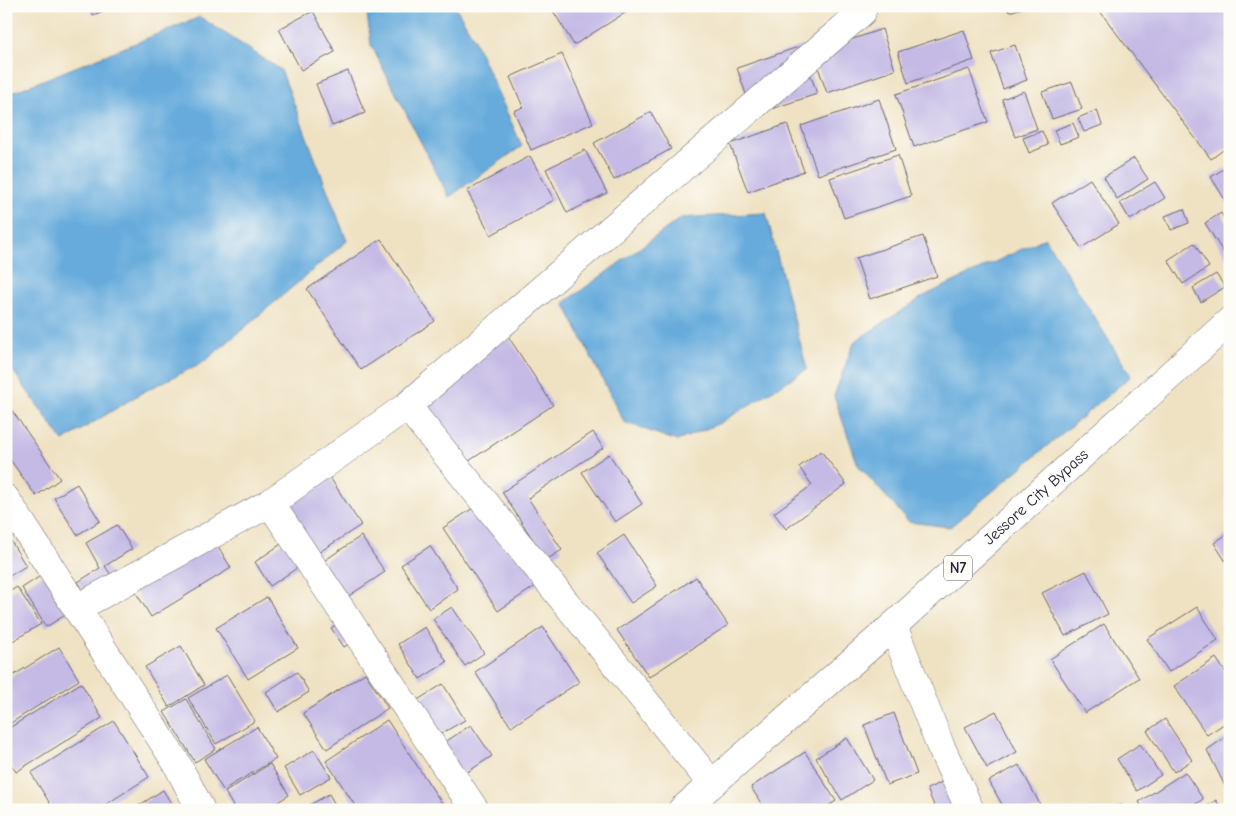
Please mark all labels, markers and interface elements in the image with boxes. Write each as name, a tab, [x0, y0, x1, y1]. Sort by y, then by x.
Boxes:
street label: Jessore City Bypass	[980, 445, 1092, 549]
road number: N7	[944, 556, 972, 580]

